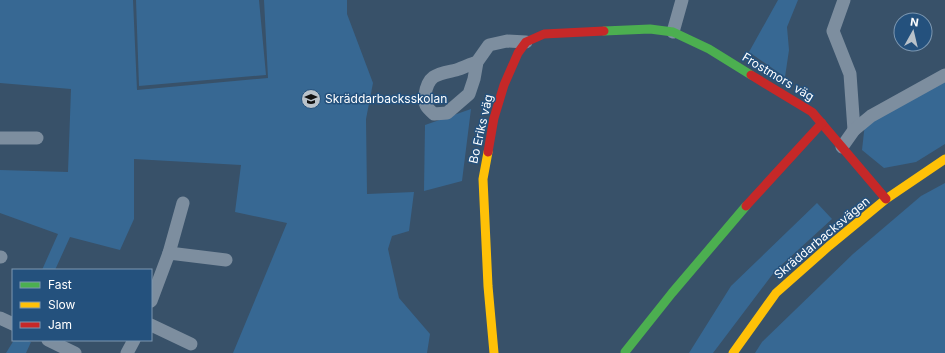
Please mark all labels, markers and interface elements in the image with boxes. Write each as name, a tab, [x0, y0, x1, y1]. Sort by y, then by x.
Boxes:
north arrow	[893, 12, 933, 52]
text: N	[909, 15, 920, 30]
street label: Frostmors väg	[740, 49, 817, 104]
school or university icon: Skräddarbacksskolan	[300, 88, 322, 110]
place label: Skräddarbacksskolan	[325, 91, 447, 106]
street label: Bo Eriks väg	[465, 93, 496, 165]
street label: Skräddarbacksvägen	[771, 193, 873, 282]
legend	[12, 269, 152, 341]
text: Fast	[48, 277, 72, 292]
text: Slow	[48, 297, 76, 312]
text: Jam	[48, 317, 72, 332]

